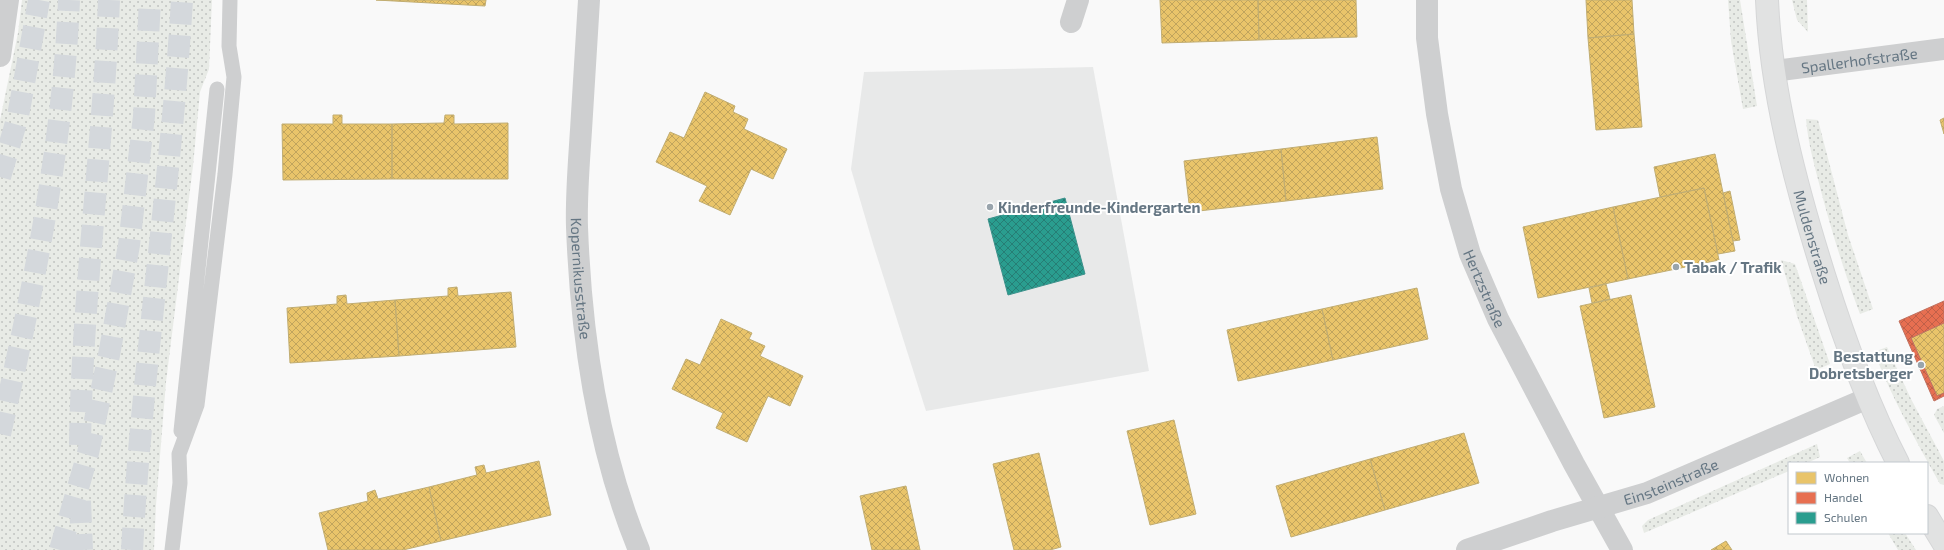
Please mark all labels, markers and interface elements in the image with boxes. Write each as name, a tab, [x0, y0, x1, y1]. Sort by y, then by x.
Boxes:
street label: Spallerhofstraße	[1800, 44, 1919, 76]
street label: Muldenstraße	[1790, 188, 1835, 286]
place label: Kinderfreunde-Kindergarten	[998, 198, 1201, 216]
marker: Kinderfreunde-Kindergarten	[985, 202, 995, 212]
street label: Kopernikusstraße	[568, 217, 595, 340]
street label: Hertzstraße	[1460, 246, 1510, 330]
place label: Tabak / Trafik	[1684, 258, 1782, 276]
marker: Tabak / Trafik	[1671, 262, 1681, 272]
place label: Bestattung Dobretsberger	[1809, 347, 1914, 382]
marker: Bestattung Dobretsberger	[1916, 360, 1926, 370]
street label: Einsteinstraße	[1621, 455, 1721, 508]
legend	[1788, 462, 1928, 534]
text: Wohnen	[1824, 470, 1869, 484]
text: Handel	[1824, 490, 1863, 504]
text: Schulen	[1824, 510, 1867, 524]

